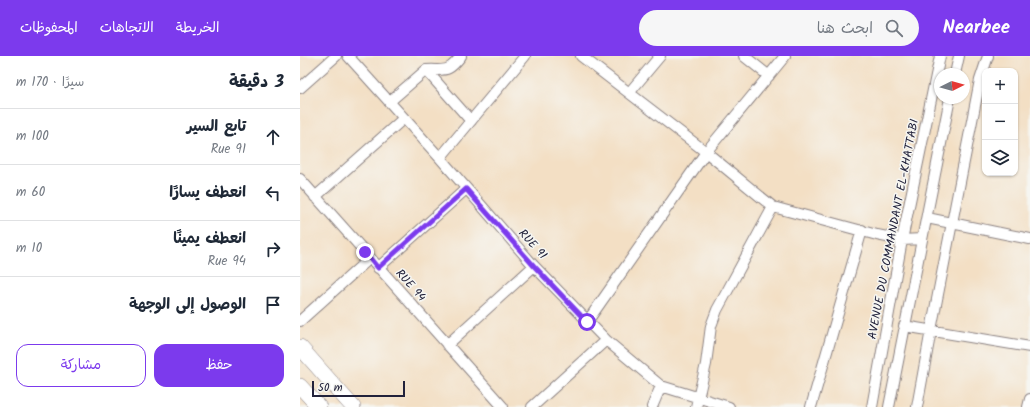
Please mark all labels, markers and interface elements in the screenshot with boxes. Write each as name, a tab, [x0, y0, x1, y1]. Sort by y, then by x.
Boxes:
search box	[639, 10, 919, 46]
text: Nearbee	[943, 13, 1010, 43]
text: المحفوظات	[20, 17, 78, 39]
text: الاتجاهات	[100, 17, 154, 39]
text: الخريطة	[176, 17, 219, 39]
text: ابحث هنا	[817, 17, 873, 41]
icon: search	[883, 17, 905, 39]
north arrow	[934, 68, 970, 104]
map controls	[982, 68, 1018, 176]
button: +	[982, 68, 1018, 104]
text: 3 دقيقة	[229, 69, 284, 96]
text: سيرًا · 170 m	[16, 72, 84, 93]
button: −	[982, 104, 1018, 140]
text: تابع السير	[187, 115, 246, 139]
street label: AVENUE DU COMMANDANT EL-KHATTABI	[863, 117, 924, 341]
text: 100 m	[16, 126, 49, 147]
icon: ahead	[262, 126, 284, 148]
text: Rue 91	[211, 139, 246, 160]
button: layers	[982, 140, 1018, 176]
text: انعطف يسارًا	[169, 181, 246, 205]
text: 60 m	[16, 182, 45, 203]
icon: left	[262, 182, 284, 204]
street label: RUE 91	[514, 225, 552, 264]
text: انعطف يمينًا	[173, 227, 246, 251]
text: 10 m	[16, 238, 42, 259]
icon: right	[262, 238, 284, 260]
route end	[356, 243, 374, 261]
text: Rue 94	[208, 251, 246, 272]
street label: RUE 94	[391, 265, 431, 306]
text: الوصول إلى الوجهة	[129, 293, 246, 317]
icon: arrive	[262, 294, 284, 316]
route start	[578, 313, 596, 331]
button: مشاركة	[16, 344, 146, 387]
button: حفظ	[154, 344, 284, 387]
scale bar	[312, 379, 405, 398]
text: 50 m	[318, 379, 343, 397]

